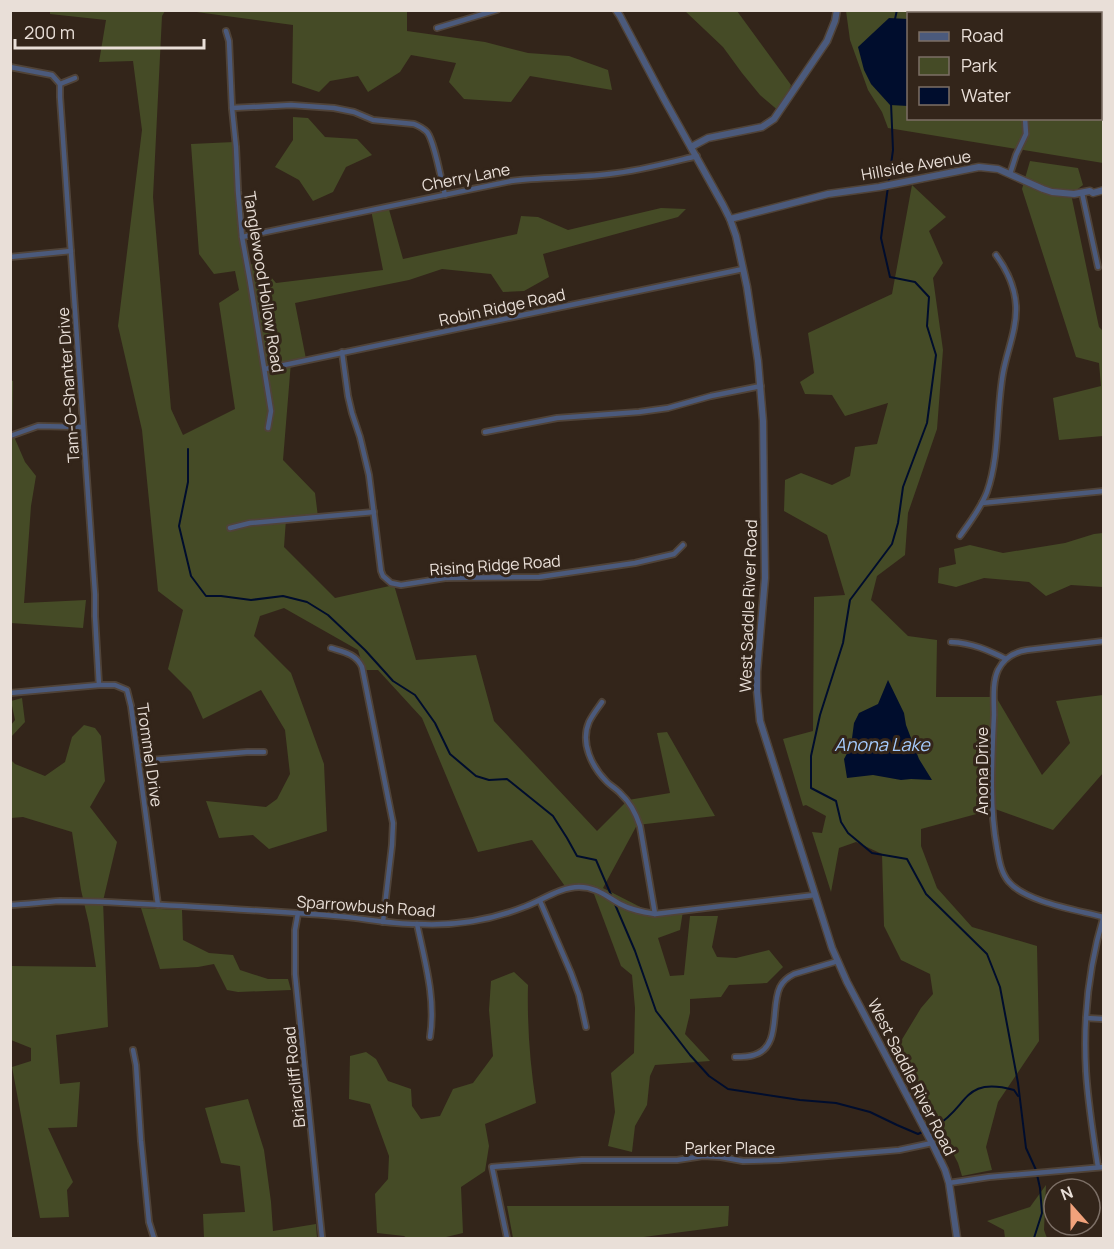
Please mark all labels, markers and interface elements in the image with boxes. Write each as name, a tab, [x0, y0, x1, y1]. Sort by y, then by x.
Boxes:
scale bar	[15, 12, 204, 50]
legend	[907, 12, 1102, 120]
text: 200 m	[24, 20, 75, 44]
text: Road	[961, 23, 1004, 47]
text: Park	[961, 53, 998, 77]
text: Water	[961, 83, 1011, 107]
street label: Hillside Avenue	[859, 145, 973, 185]
street label: Cherry Lane	[420, 158, 512, 196]
street label: Tanglewood Hollow Road	[239, 190, 289, 374]
street label: Robin Ridge Road	[437, 283, 567, 331]
street label: Tam-O-Shanter Drive	[52, 307, 84, 463]
street label: West Saddle River Road	[734, 519, 762, 693]
street label: Rising Ridge Road	[429, 549, 561, 581]
street label: Trommel Drive	[132, 702, 168, 808]
street label: Anona Drive	[971, 727, 993, 815]
water label: Anona Lake	[834, 732, 931, 756]
street label: Sparrowbush Road	[296, 890, 436, 922]
street label: West Saddle River Road	[863, 995, 961, 1159]
street label: Briarcliff Road	[278, 1025, 310, 1129]
street label: Parker Place	[685, 1137, 775, 1159]
north arrow	[1042, 1177, 1102, 1237]
text: N	[1057, 1181, 1076, 1205]

